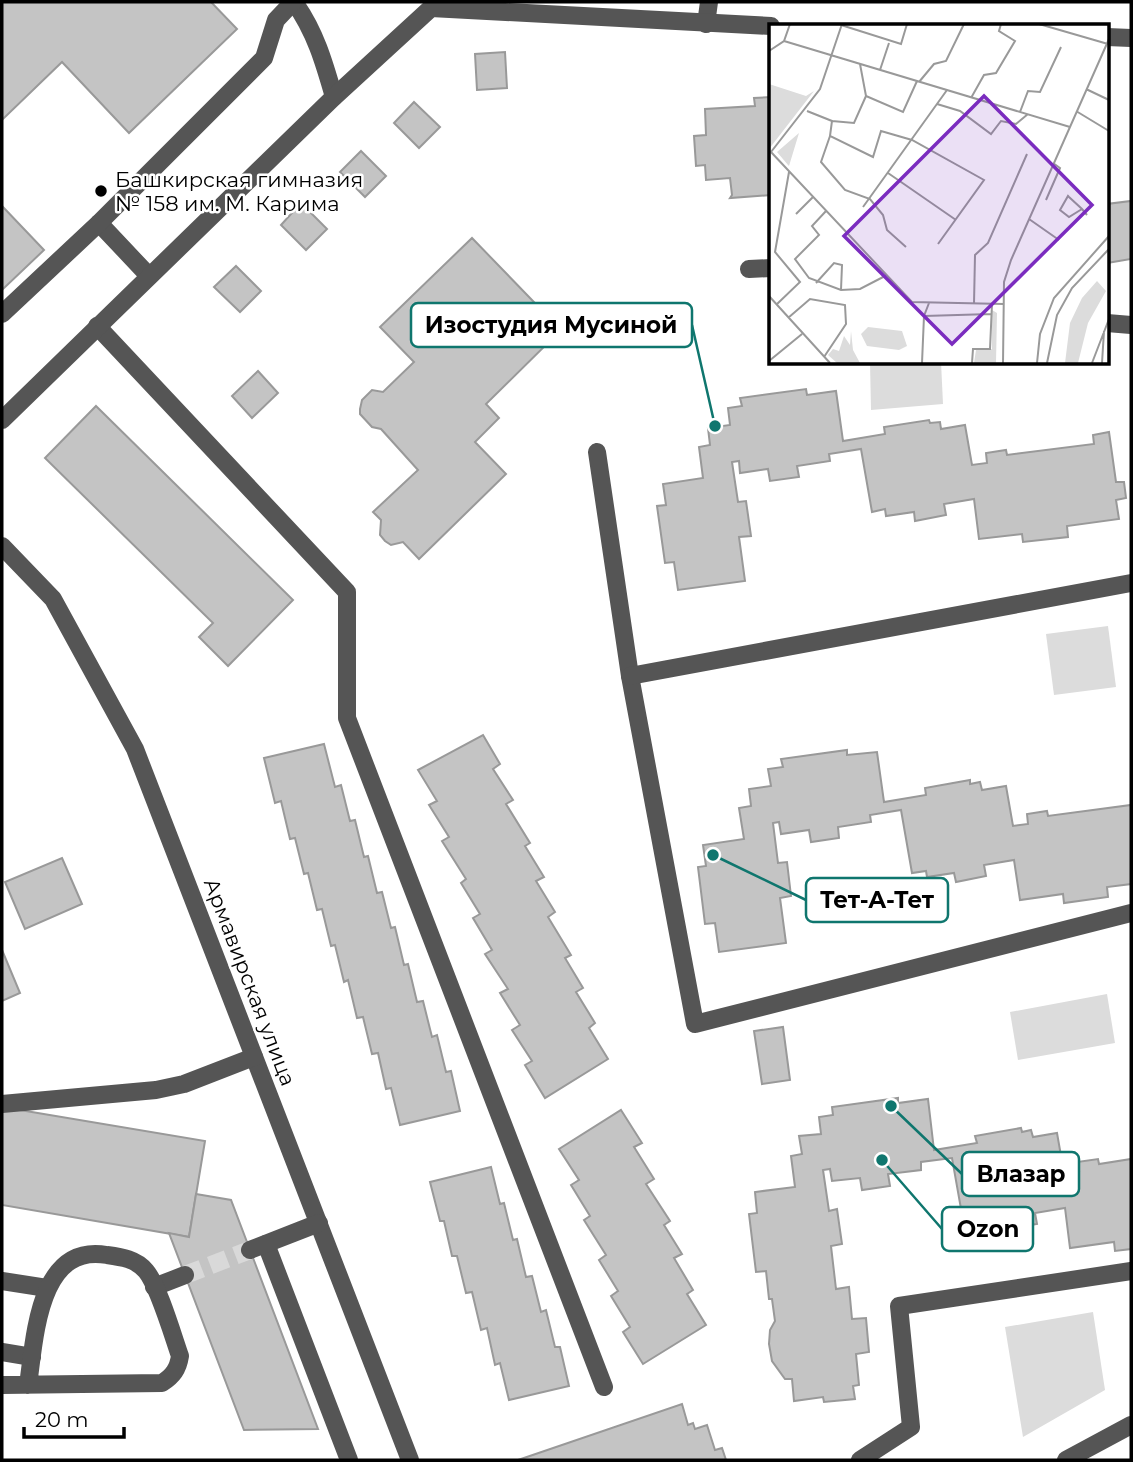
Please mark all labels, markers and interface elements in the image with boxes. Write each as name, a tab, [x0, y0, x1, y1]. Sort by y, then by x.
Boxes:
inset map	[769, 24, 1108, 364]
place label: Башкирская гимназия № 158 им. М. Карима	[115, 167, 363, 216]
marker: Башкирская гимназия № 158 им. М. Карима	[93, 183, 109, 199]
callout: Изостудия Мусиной	[411, 303, 692, 347]
text: Изостудия Мусиной	[425, 311, 677, 339]
street label: Армавирская улица	[199, 875, 301, 1089]
callout: Тет-А-Тет	[806, 878, 948, 922]
text: Тет-А-Тет	[820, 886, 935, 914]
callout: Влазар	[962, 1152, 1079, 1196]
text: Влазар	[976, 1160, 1066, 1188]
callout: Ozon	[942, 1207, 1033, 1251]
text: Ozon	[957, 1215, 1019, 1243]
scale bar	[24, 1396, 124, 1440]
text: 20 m	[35, 1407, 89, 1432]

